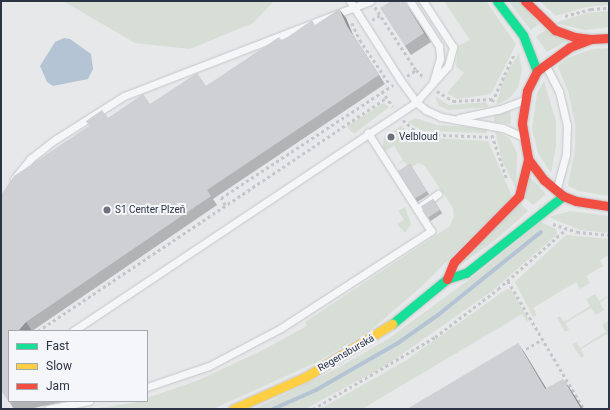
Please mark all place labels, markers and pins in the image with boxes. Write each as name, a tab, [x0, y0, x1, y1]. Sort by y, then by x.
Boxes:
place label: Velbloud	[399, 131, 438, 143]
marker: Velbloud	[386, 132, 396, 142]
place label: S1 Center Plzeň	[115, 204, 185, 216]
marker: S1 Center Plzeň	[102, 205, 112, 215]

